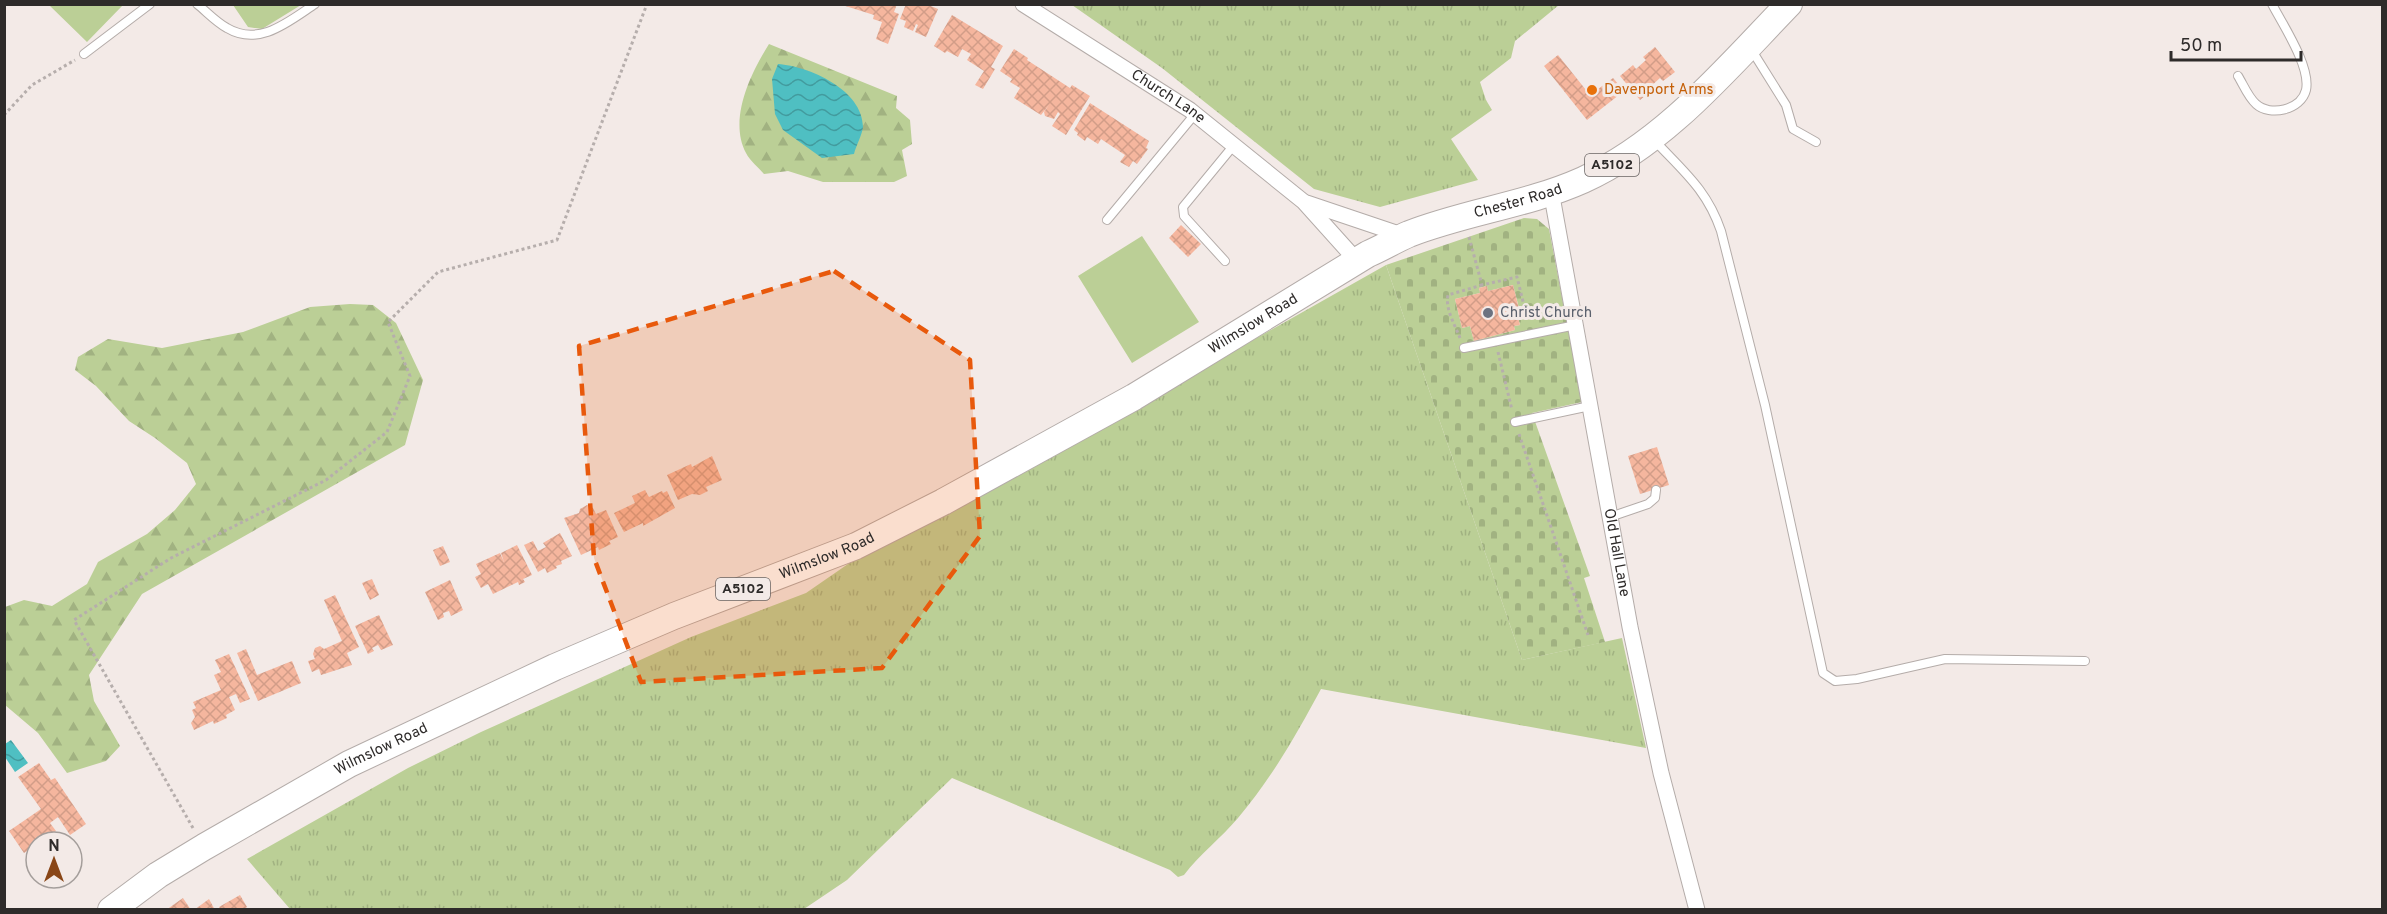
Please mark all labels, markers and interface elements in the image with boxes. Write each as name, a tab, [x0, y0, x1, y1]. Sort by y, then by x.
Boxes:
scale bar	[2171, 24, 2302, 62]
text: 50 m	[2180, 35, 2222, 58]
street label: Church Lane	[1127, 65, 1209, 128]
place label: Davenport Arms	[1604, 81, 1714, 100]
marker: Davenport Arms	[1585, 83, 1599, 97]
road number: A5102	[1585, 154, 1639, 176]
street label: Chester Road	[1472, 180, 1565, 223]
street label: Wilmslow Road	[1205, 290, 1302, 359]
place label: Christ Church	[1500, 304, 1592, 323]
marker: Christ Church	[1481, 306, 1495, 320]
street label: Old Hall Lane	[1599, 507, 1634, 598]
street label: Wilmslow Road	[777, 529, 878, 584]
road number: A5102	[716, 578, 770, 600]
street label: Wilmslow Road	[331, 719, 431, 780]
north arrow	[24, 830, 84, 890]
text: N	[48, 837, 60, 857]

